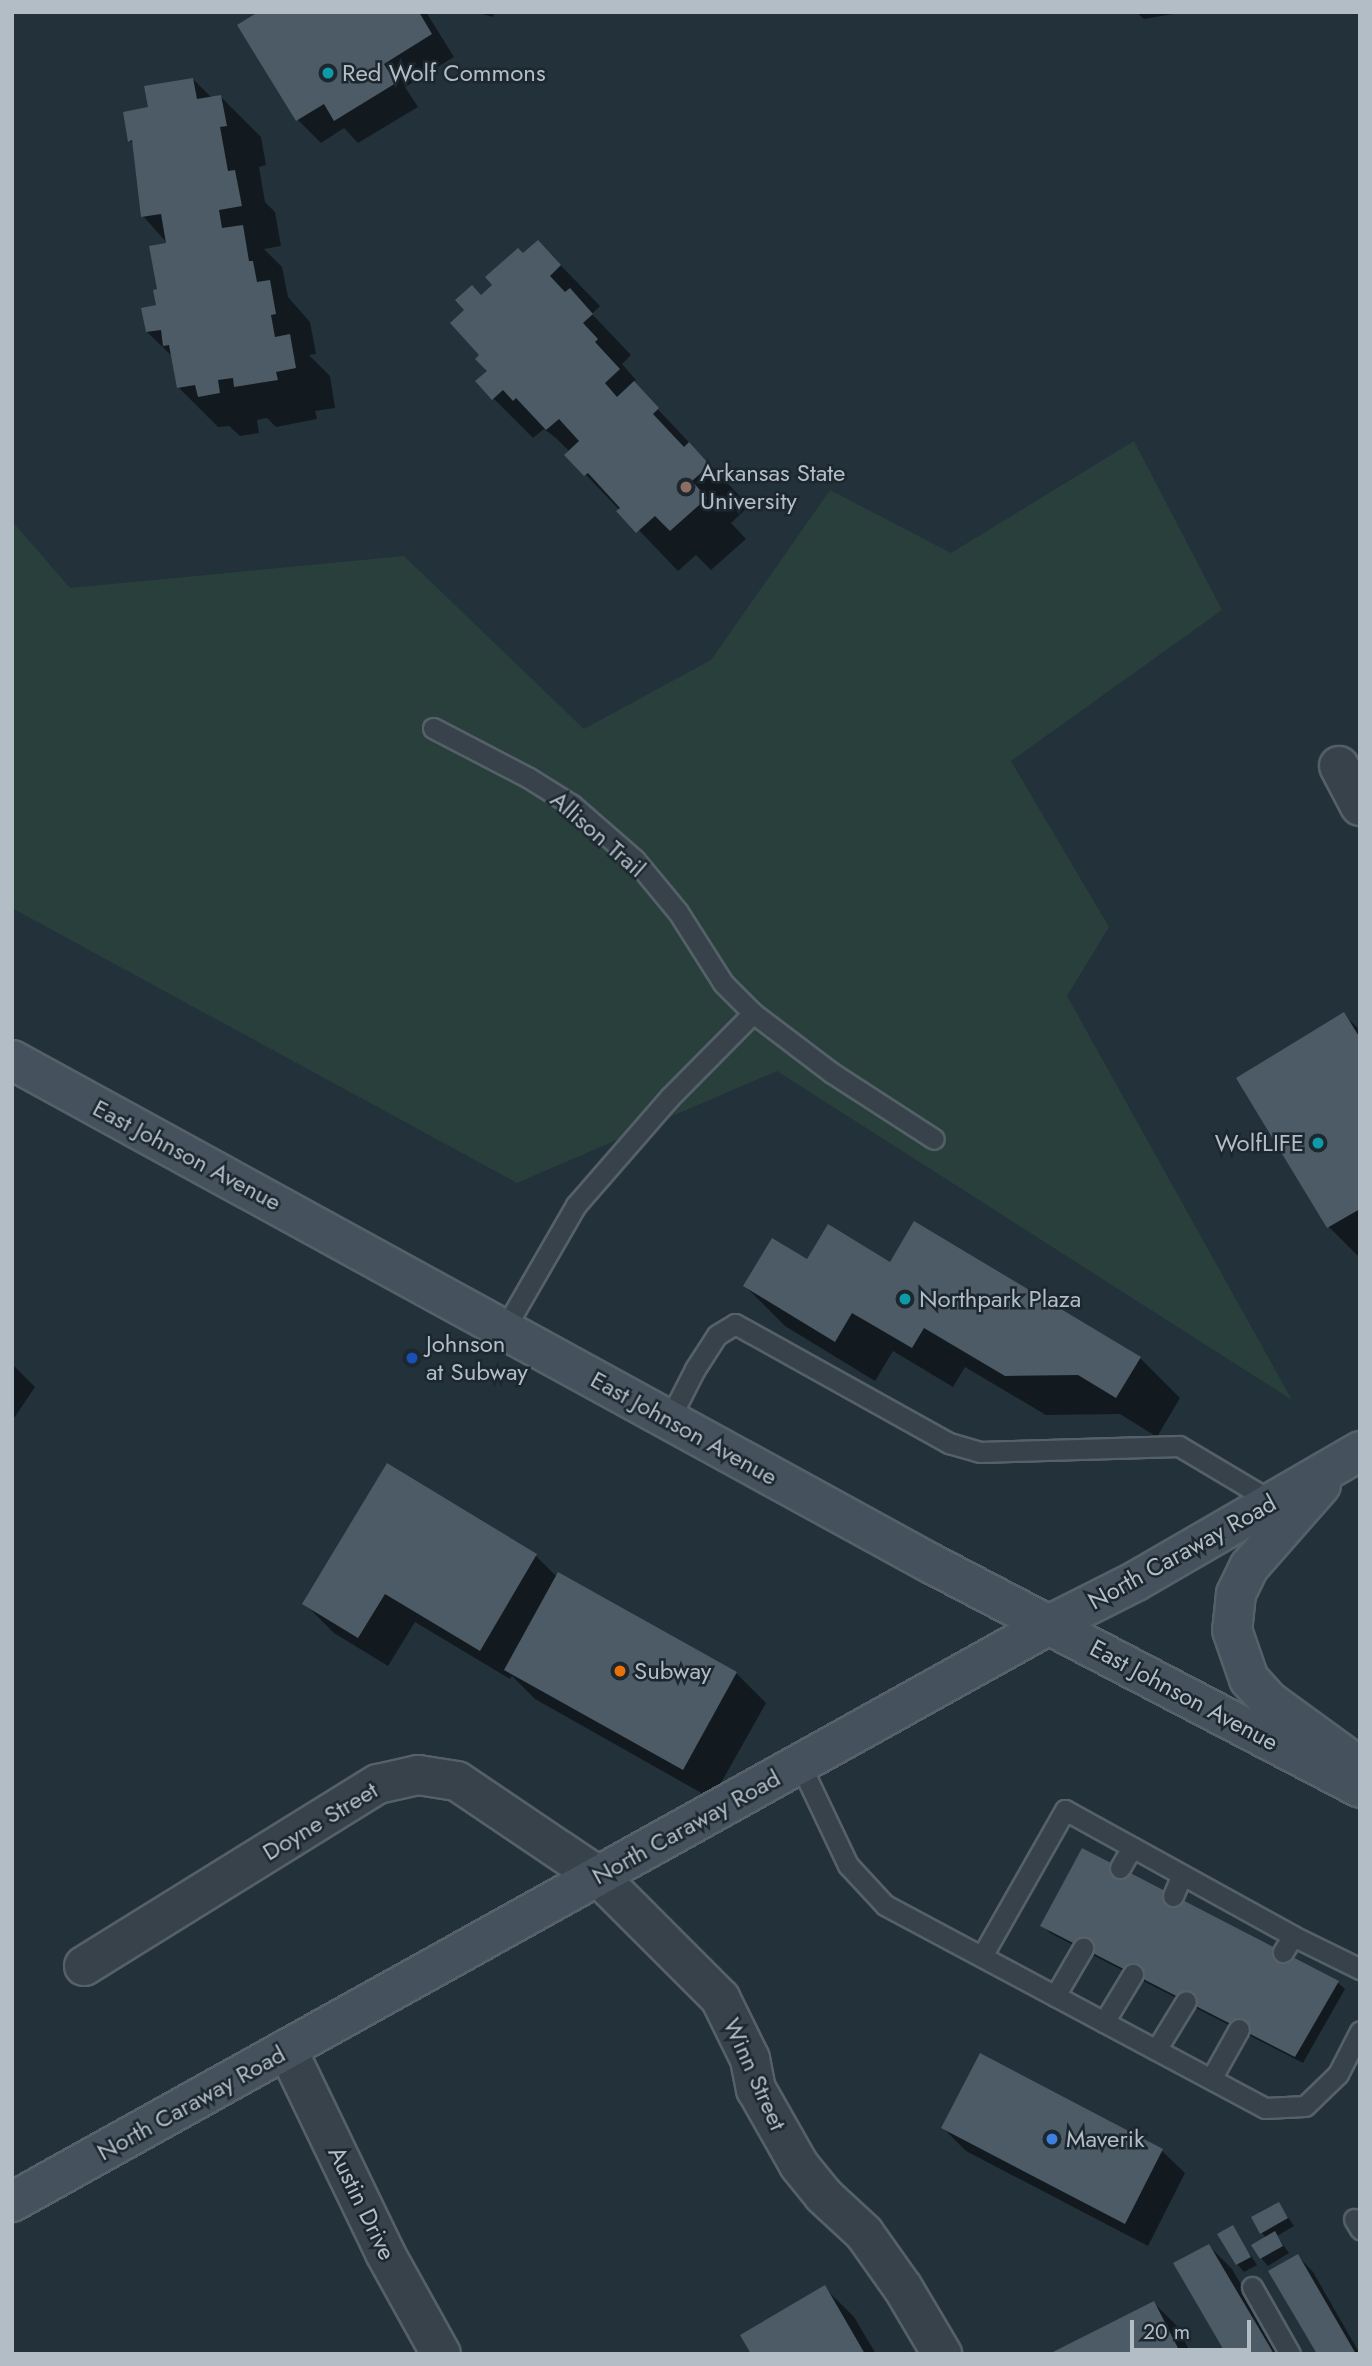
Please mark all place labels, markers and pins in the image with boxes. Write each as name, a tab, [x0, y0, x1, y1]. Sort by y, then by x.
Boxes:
place label: Red Wolf Commons	[342, 59, 546, 87]
marker: Red Wolf Commons	[320, 65, 336, 81]
place label: Arkansas State University	[700, 459, 845, 515]
marker: Arkansas State University	[678, 479, 694, 495]
place label: WolfLIFE	[1215, 1129, 1304, 1157]
marker: WolfLIFE	[1310, 1135, 1326, 1151]
place label: Northpark Plaza	[919, 1285, 1081, 1313]
marker: Northpark Plaza	[897, 1291, 913, 1307]
place label: Johnson at Subway	[426, 1330, 528, 1386]
marker: Johnson at Subway	[404, 1350, 420, 1366]
place label: Subway	[634, 1657, 711, 1685]
marker: Subway	[612, 1663, 628, 1679]
place label: Maverik	[1066, 2125, 1144, 2153]
marker: Maverik	[1044, 2131, 1060, 2147]

